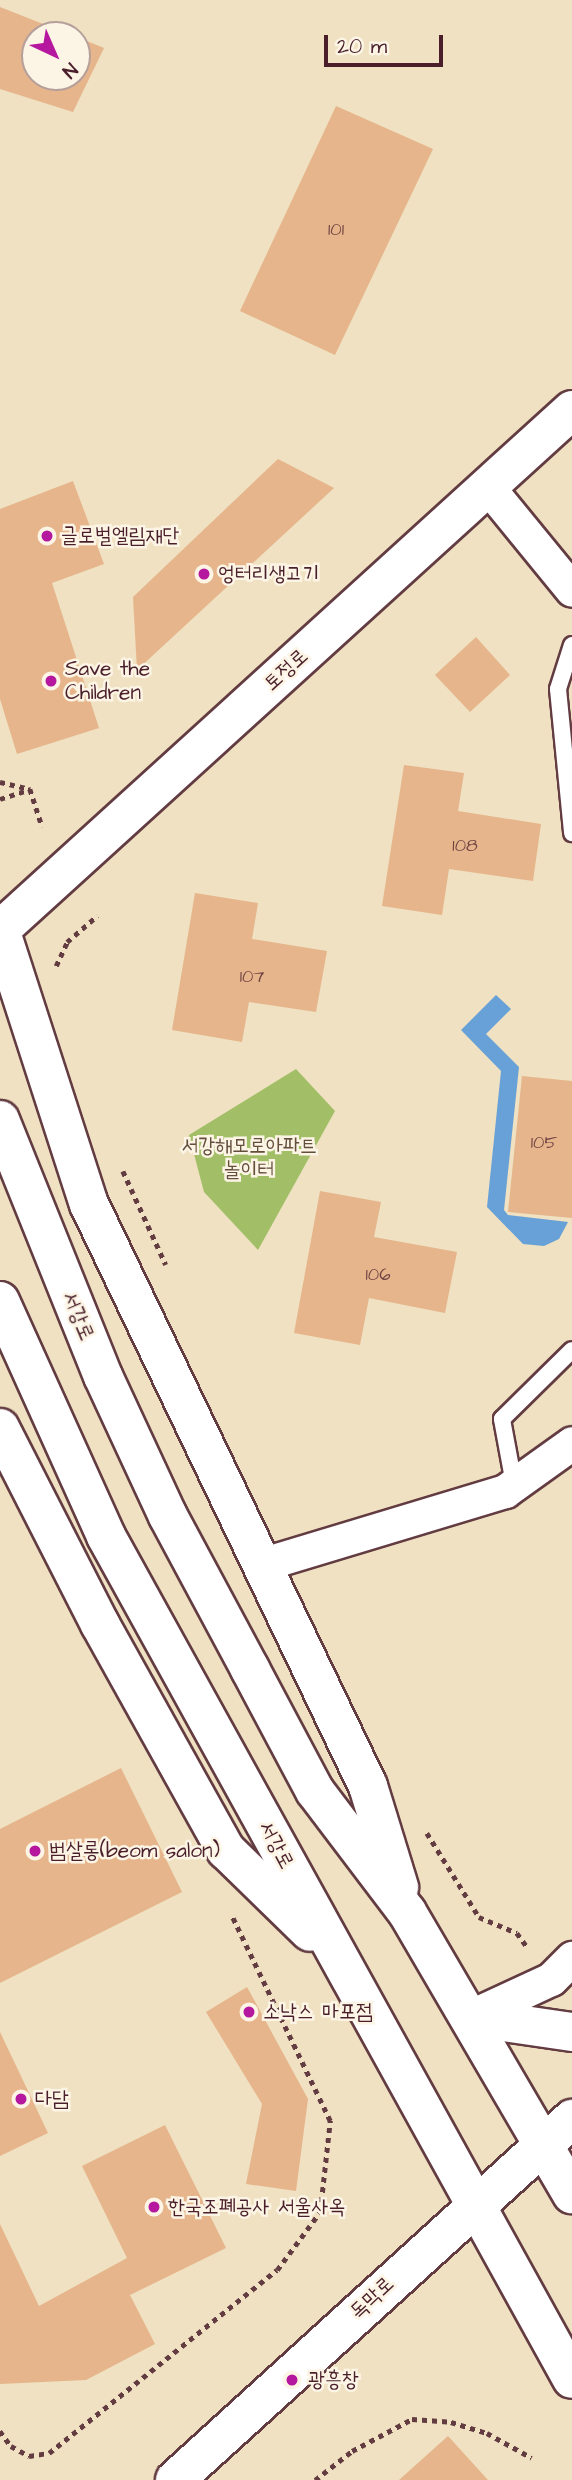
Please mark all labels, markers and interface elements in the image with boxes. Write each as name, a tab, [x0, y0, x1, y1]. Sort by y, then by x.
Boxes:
north arrow	[21, 21, 91, 91]
scale bar	[327, 21, 446, 65]
text: 20 m	[337, 32, 387, 61]
text: N	[56, 56, 83, 84]
house number: 101	[328, 219, 344, 241]
place label: 글로벌엘림재단	[61, 523, 179, 549]
marker: 글로벌엘림재단	[39, 528, 55, 544]
place label: 엉터리생고기	[218, 561, 319, 587]
marker: 엉터리생고기	[196, 566, 212, 582]
street label: 토정로	[259, 644, 313, 696]
place label: Save the Children	[65, 656, 150, 706]
marker: Save the Children	[43, 673, 59, 689]
house number: 108	[452, 835, 478, 857]
house number: 107	[240, 966, 264, 988]
house number: 105	[531, 1132, 557, 1154]
park label: 서강해모로아파트 놀이터	[181, 1133, 317, 1183]
house number: 106	[366, 1264, 390, 1286]
street label: 서강로	[56, 1288, 100, 1344]
street label: 서강로	[253, 1817, 299, 1873]
place label: 범살롱(beom salon)	[49, 1838, 220, 1864]
marker: 범살롱(beom salon)	[27, 1843, 43, 1859]
place label: 소낙스 마포점	[263, 1999, 373, 2025]
marker: 소낙스 마포점	[241, 2004, 257, 2020]
place label: 다담	[35, 2086, 69, 2112]
marker: 다담	[13, 2091, 29, 2107]
place label: 한국조폐공사 서울사옥	[168, 2194, 345, 2220]
marker: 한국조폐공사 서울사옥	[146, 2199, 162, 2215]
street label: 독막로	[345, 2271, 399, 2325]
place label: 광흥창	[308, 2367, 359, 2393]
marker: 광흥창	[282, 2370, 302, 2390]

